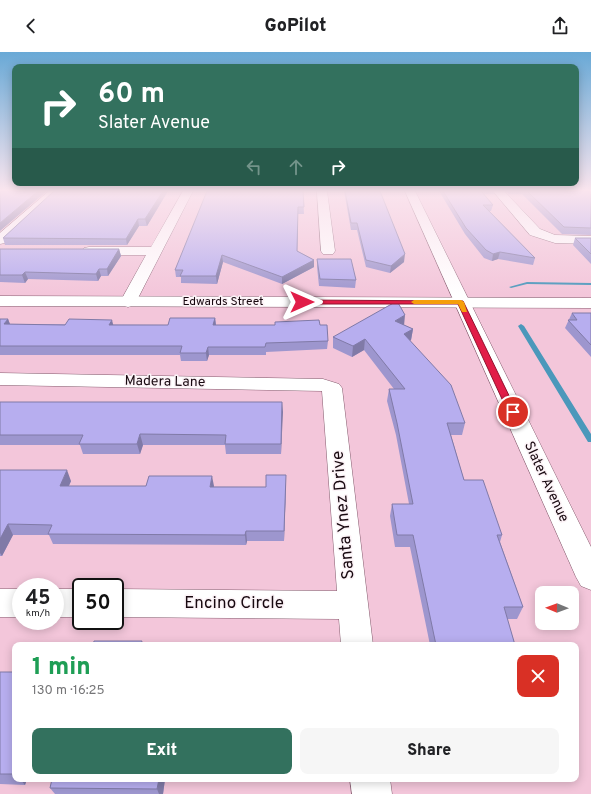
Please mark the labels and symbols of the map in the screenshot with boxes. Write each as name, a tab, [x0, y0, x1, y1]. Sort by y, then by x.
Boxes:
position arrow	[281, 281, 323, 323]
street label: Edwards Street	[182, 294, 264, 310]
street label: Madera Lane	[124, 373, 206, 391]
pin	[496, 395, 530, 429]
street label: Slater Avenue	[520, 439, 572, 525]
street label: Santa Ynez Drive	[327, 450, 361, 580]
speed limit sign: 50	[72, 578, 124, 630]
north arrow	[535, 586, 579, 630]
street label: Encino Circle	[184, 593, 284, 615]

